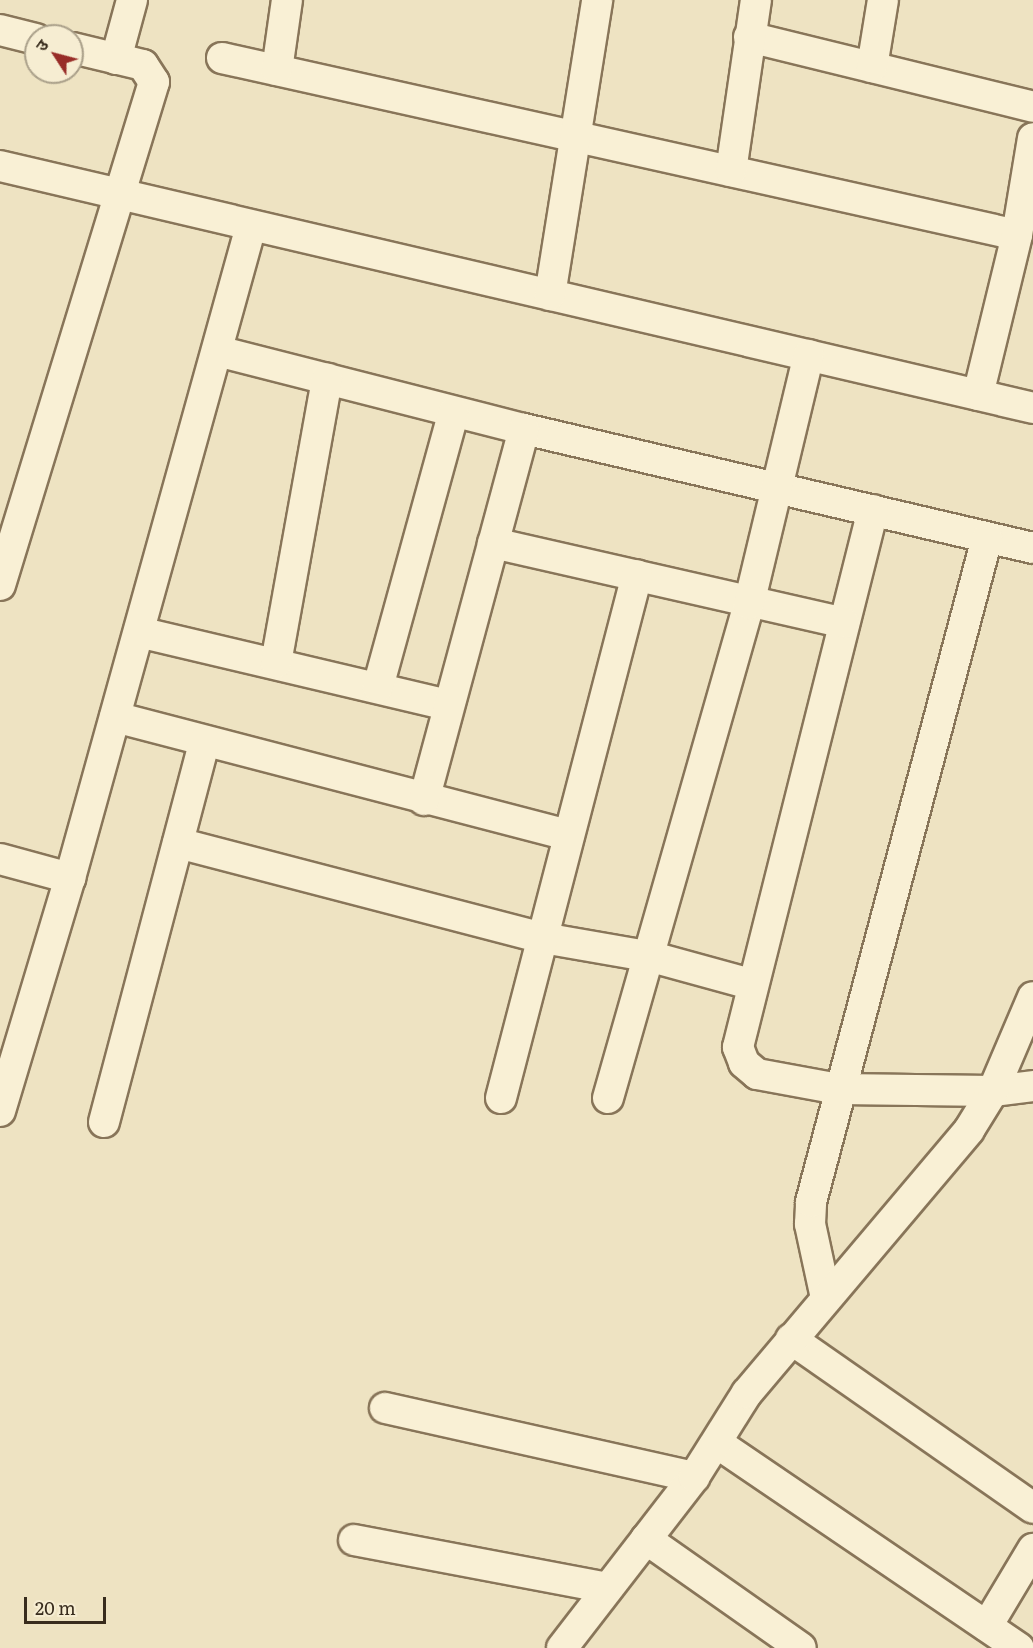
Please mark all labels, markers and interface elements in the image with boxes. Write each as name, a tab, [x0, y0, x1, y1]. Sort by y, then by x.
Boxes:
north arrow	[24, 24, 84, 84]
text: उ	[29, 34, 54, 55]
scale bar	[27, 1585, 110, 1623]
text: 20 m	[35, 1594, 76, 1621]

